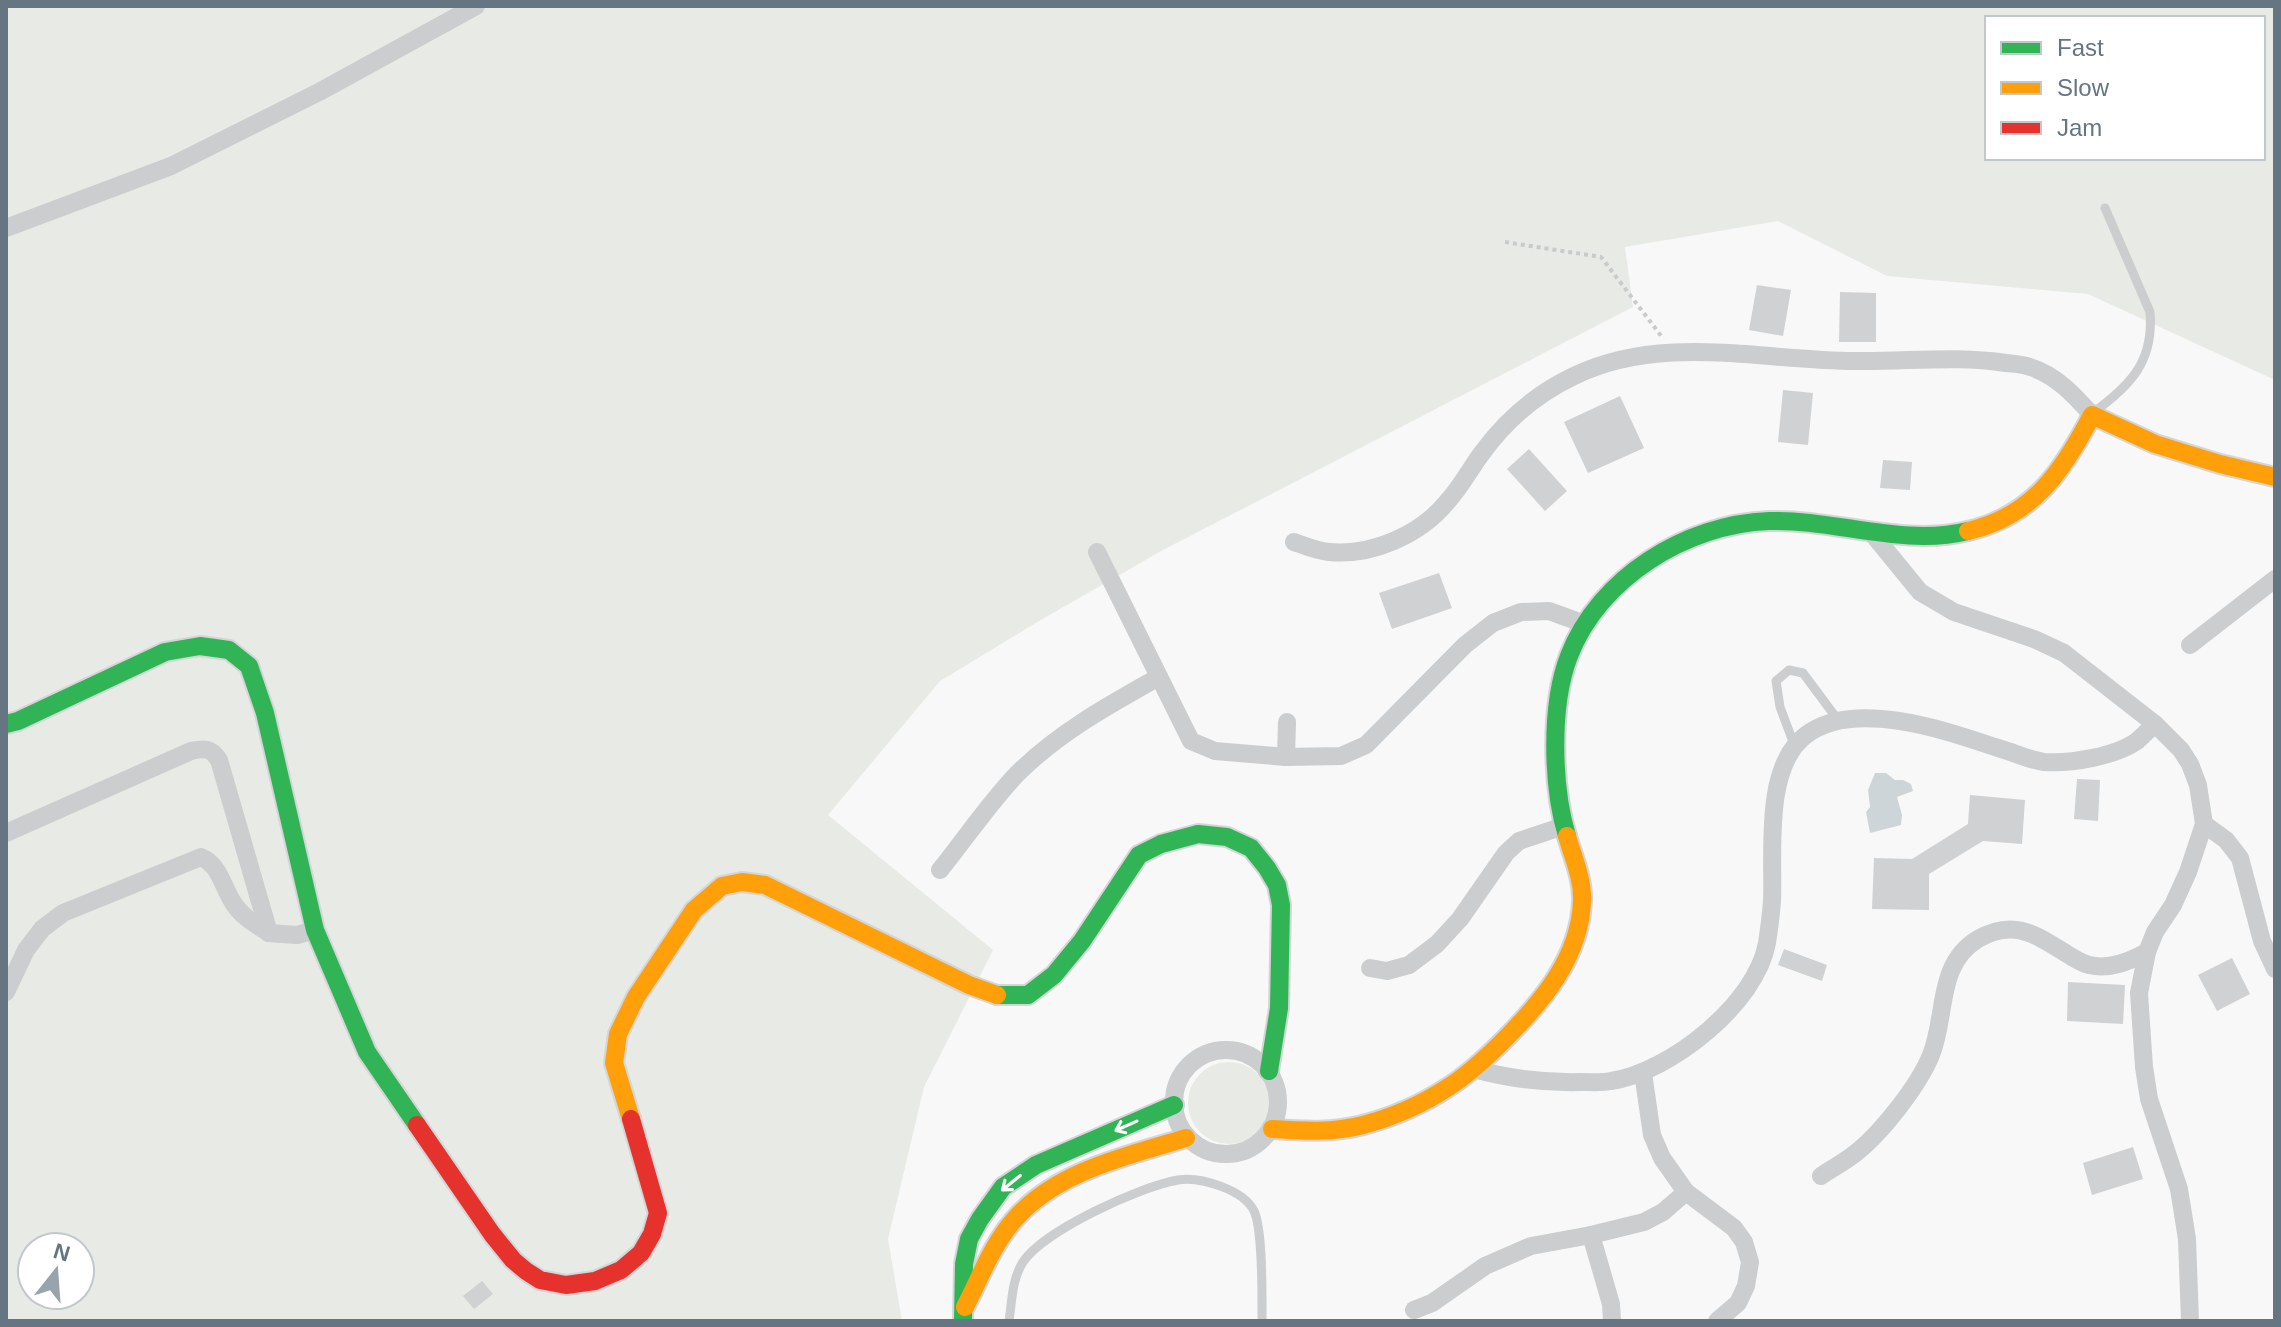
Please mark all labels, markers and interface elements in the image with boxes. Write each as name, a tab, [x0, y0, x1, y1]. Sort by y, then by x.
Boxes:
legend	[1985, 16, 2265, 160]
text: Fast	[2057, 34, 2104, 61]
text: Slow	[2057, 74, 2110, 101]
text: Jam	[2057, 114, 2102, 141]
one-way arrow	[1114, 1119, 1139, 1134]
one-way arrow	[1000, 1174, 1021, 1192]
north arrow	[16, 1231, 96, 1311]
text: N	[50, 1238, 73, 1267]

